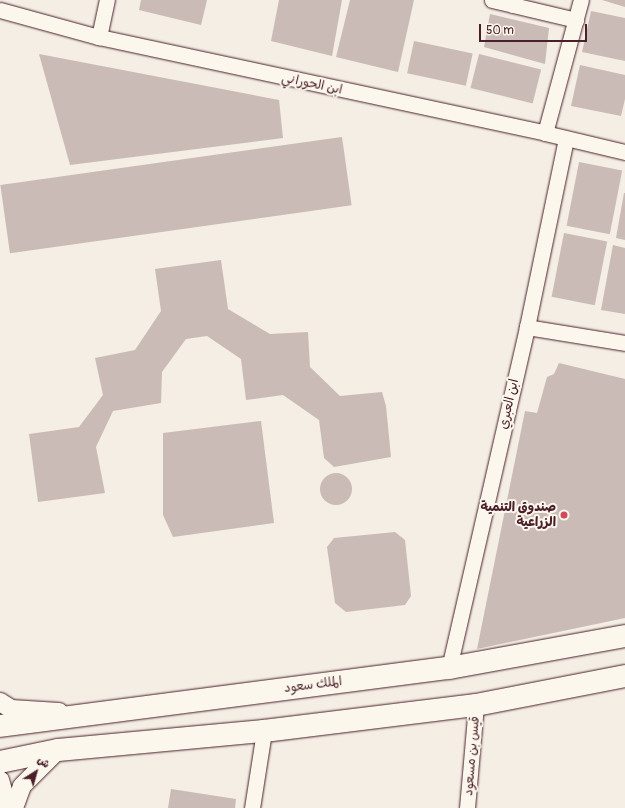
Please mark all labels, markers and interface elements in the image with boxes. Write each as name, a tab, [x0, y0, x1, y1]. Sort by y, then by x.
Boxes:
scale bar	[481, 16, 589, 42]
text: 50 m	[486, 23, 514, 38]
street label: ابن الحوراني	[280, 70, 344, 98]
street label: ابن العبري	[496, 377, 522, 431]
place label: صندوق التنمية الزراعية	[481, 500, 556, 531]
marker: صندوق التنمية الزراعية	[559, 510, 569, 520]
street label: الملك سعود	[283, 674, 343, 696]
street label: قيس بن مسعود	[461, 715, 483, 797]
north arrow	[16, 752, 56, 792]
text: ش	[35, 753, 52, 771]

